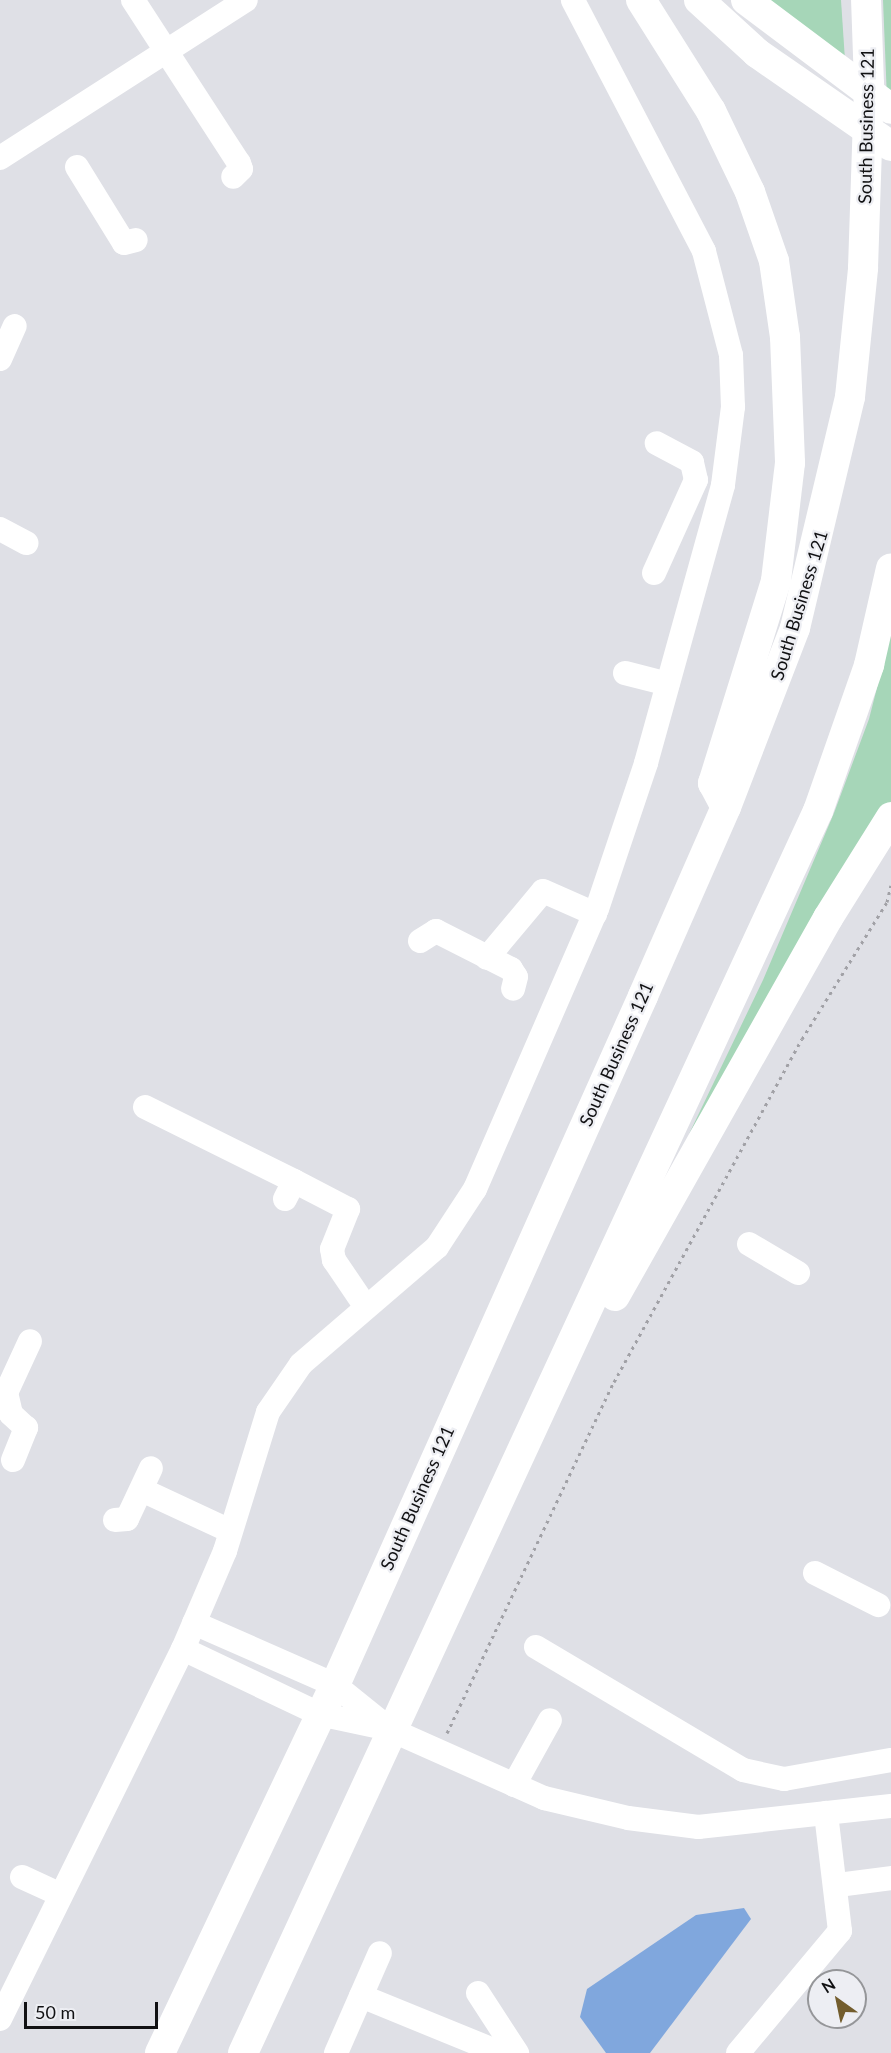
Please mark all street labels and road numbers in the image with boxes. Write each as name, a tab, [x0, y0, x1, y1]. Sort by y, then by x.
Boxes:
street label: South Business 121	[854, 48, 878, 204]
street label: South Business 121	[766, 527, 832, 683]
street label: South Business 121	[574, 978, 658, 1130]
street label: South Business 121	[375, 1422, 459, 1574]

